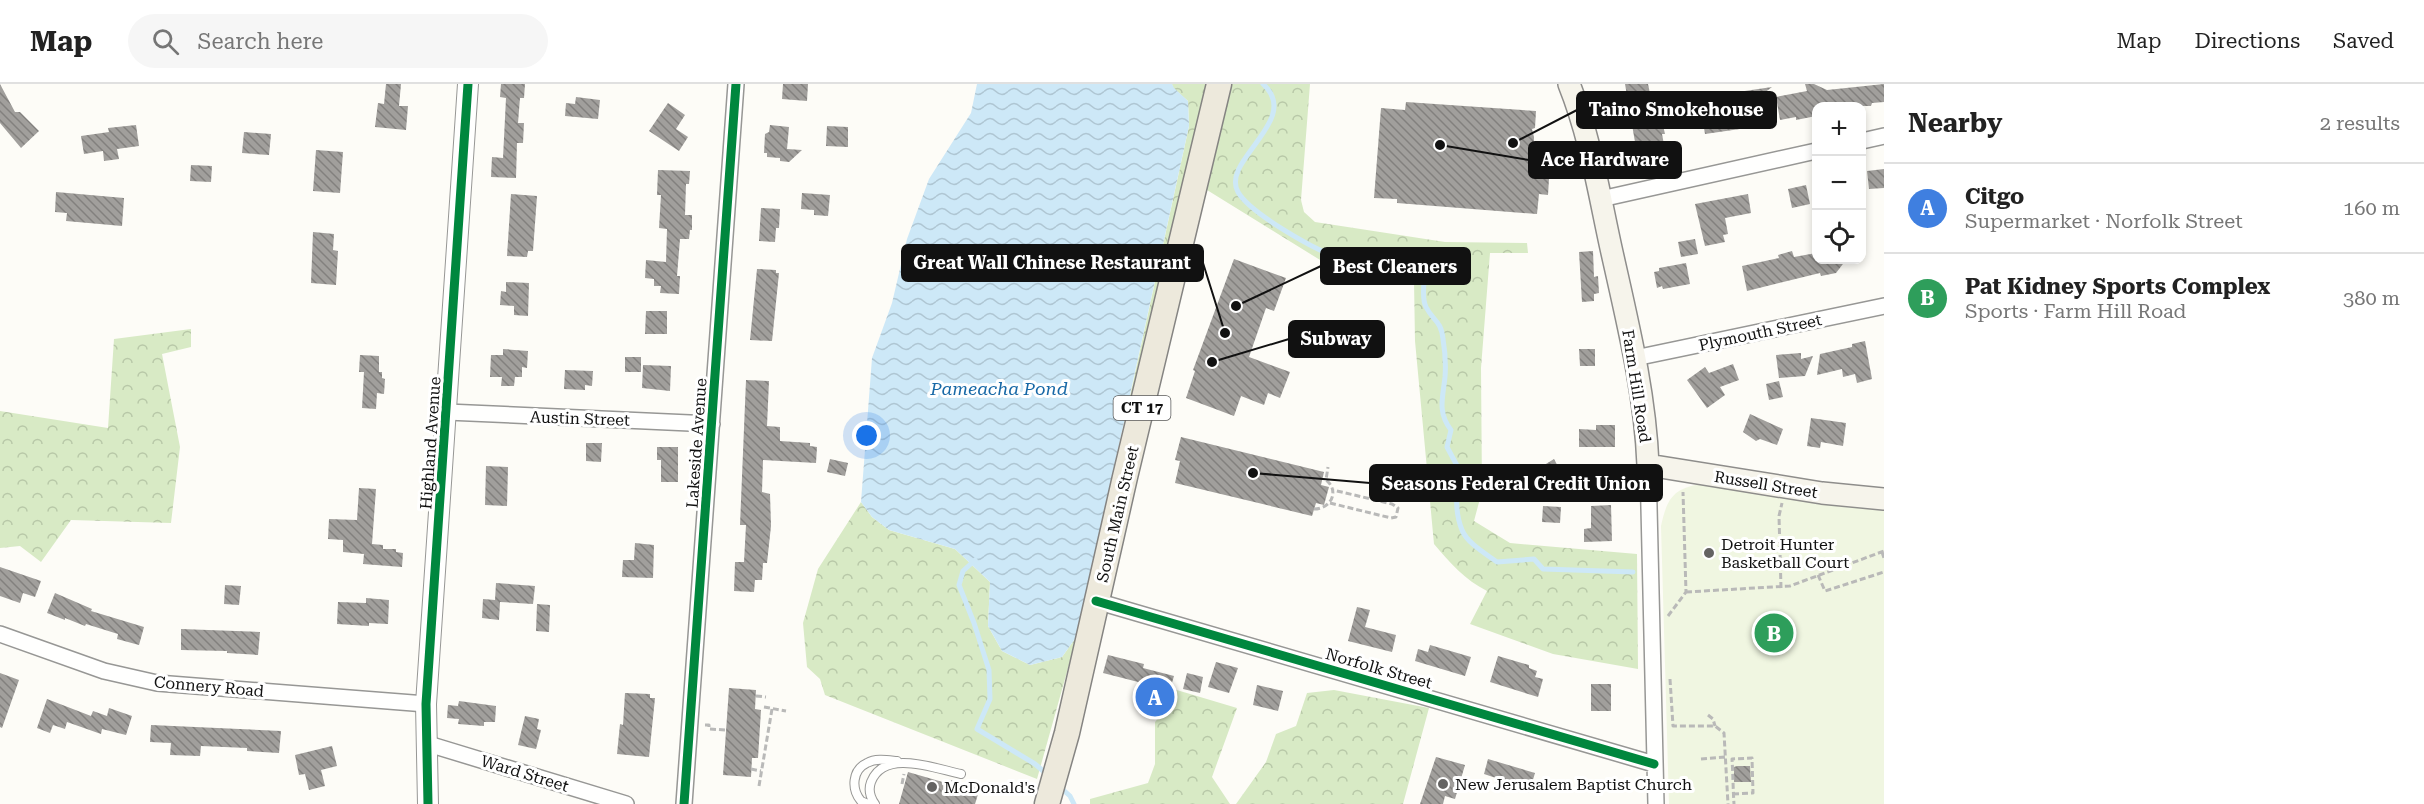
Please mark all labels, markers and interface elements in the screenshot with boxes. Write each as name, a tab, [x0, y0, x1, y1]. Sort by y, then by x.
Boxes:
search box	[128, 14, 548, 68]
text: Map	[30, 25, 92, 58]
icon: search	[149, 25, 182, 58]
text: Search here	[197, 29, 323, 54]
text: Map	[2117, 29, 2161, 53]
text: Directions	[2194, 29, 2300, 53]
text: Saved	[2333, 29, 2394, 53]
callout: Taino Smokehouse	[1577, 92, 1776, 128]
text: Taino Smokehouse	[1588, 99, 1764, 120]
map controls	[1812, 102, 1866, 264]
button: +	[1812, 102, 1866, 156]
text: Nearby	[1908, 108, 2002, 138]
text: 2 results	[2320, 111, 2400, 135]
callout: Ace Hardware	[1529, 142, 1681, 178]
text: Ace Hardware	[1541, 149, 1669, 170]
button: −	[1812, 156, 1866, 210]
text: Citgo	[1965, 184, 2024, 209]
text: A	[1920, 196, 1935, 220]
text: 160 m	[2343, 196, 2400, 220]
text: Supermarket · Norfolk Street	[1965, 209, 2243, 233]
button: locate	[1812, 210, 1866, 264]
callout: Great Wall Chinese Restaurant	[902, 245, 1203, 281]
callout: Best Cleaners	[1321, 248, 1470, 284]
text: Great Wall Chinese Restaurant	[913, 252, 1191, 273]
text: Best Cleaners	[1333, 256, 1457, 277]
text: Pat Kidney Sports Complex	[1965, 274, 2270, 299]
text: B	[1920, 286, 1935, 310]
text: 380 m	[2343, 286, 2400, 310]
text: Sports · Farm Hill Road	[1965, 299, 2186, 323]
street label: Plymouth Street	[1697, 310, 1823, 355]
callout: Subway	[1289, 321, 1384, 357]
text: Subway	[1300, 328, 1372, 349]
street label: Farm Hill Road	[1618, 328, 1655, 444]
street label: Highland Avenue	[416, 376, 445, 510]
street label: Lakeside Avenue	[682, 377, 711, 509]
water label: Pameacha Pond	[929, 378, 1068, 399]
road number: CT 17	[1114, 396, 1170, 420]
street label: Austin Street	[530, 407, 630, 430]
your location	[852, 421, 881, 450]
street label: South Main Street	[1093, 444, 1142, 584]
callout: Seasons Federal Credit Union	[1370, 465, 1662, 501]
street label: Russell Street	[1713, 467, 1819, 502]
text: Seasons Federal Credit Union	[1382, 473, 1650, 494]
place label: Detroit Hunter Basketball Court	[1721, 535, 1849, 572]
marker: Detroit Hunter Basketball Court	[1702, 546, 1716, 560]
pin: B	[1754, 610, 1794, 656]
street label: Norfolk Street	[1323, 644, 1434, 693]
street label: Connery Road	[153, 672, 265, 701]
pin: A	[1136, 674, 1174, 720]
street label: Ward Street	[479, 751, 571, 796]
place label: New Jerusalem Baptist Church	[1455, 775, 1692, 794]
marker: New Jerusalem Baptist Church	[1436, 777, 1450, 791]
place label: McDonald's	[944, 778, 1036, 797]
marker: McDonald's	[925, 780, 939, 794]

